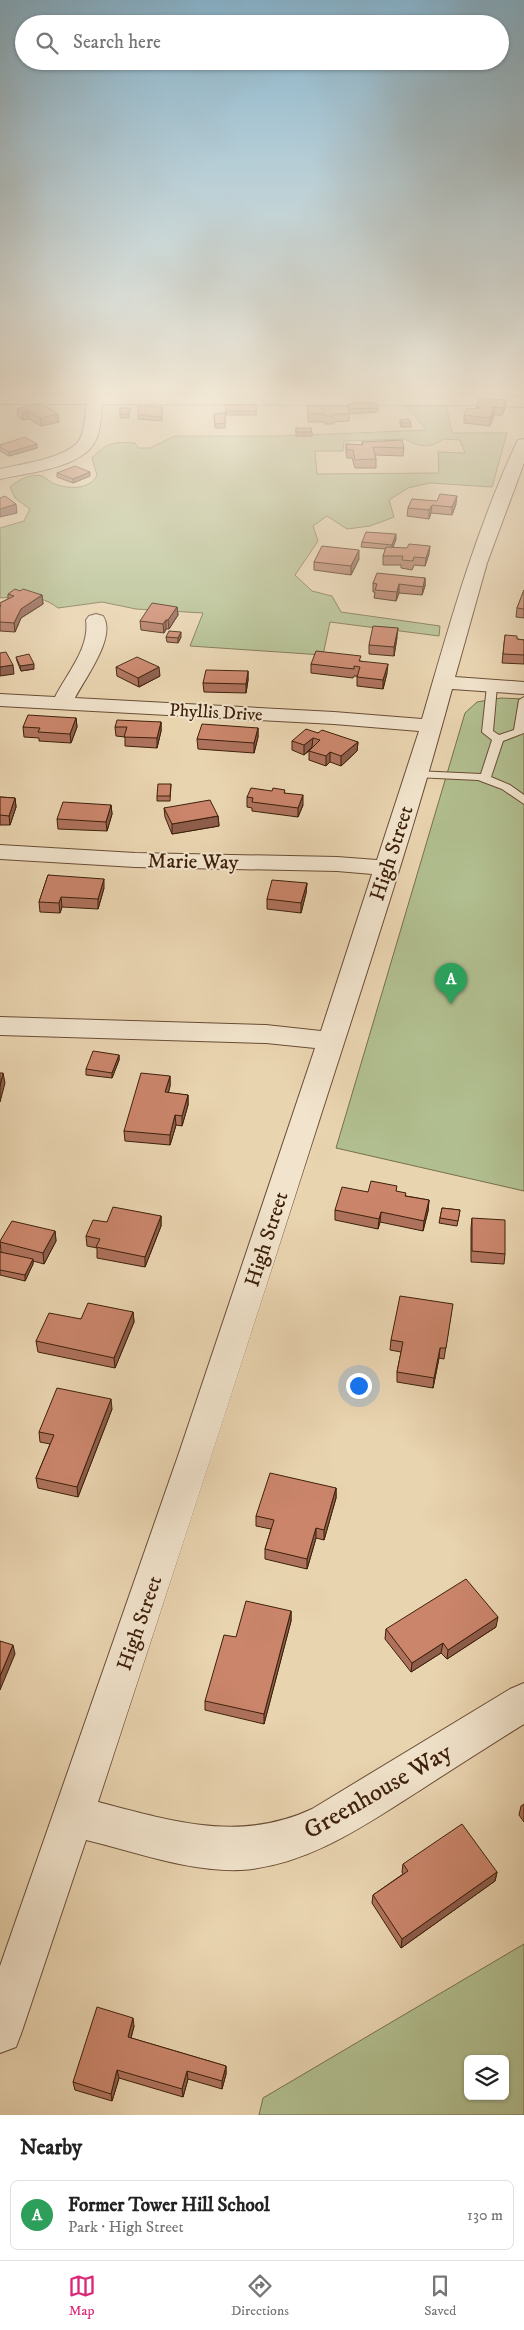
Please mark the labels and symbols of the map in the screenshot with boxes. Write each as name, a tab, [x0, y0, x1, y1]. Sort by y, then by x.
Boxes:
street label: Phyllis Drive	[169, 700, 263, 726]
street label: High Street	[364, 802, 420, 904]
street label: Marie Way	[147, 848, 240, 876]
pin: A	[435, 963, 467, 1004]
street label: High Street	[239, 1188, 295, 1290]
your location	[346, 1373, 372, 1399]
street label: High Street	[112, 1572, 168, 1674]
street label: Greenhouse Way	[298, 1736, 457, 1846]

